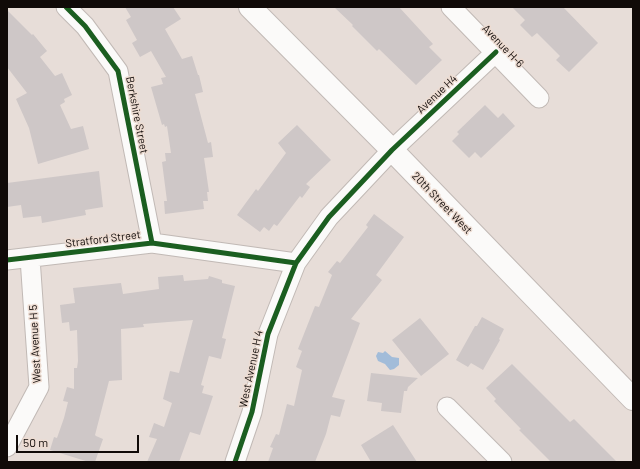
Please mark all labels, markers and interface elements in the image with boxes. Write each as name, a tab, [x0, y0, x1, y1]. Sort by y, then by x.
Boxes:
street label: Avenue H-6	[479, 22, 527, 70]
street label: Avenue H4	[414, 72, 460, 116]
street label: Berkshire Street	[123, 75, 151, 155]
street label: 20th Street West	[409, 169, 475, 237]
street label: Stratford Street	[65, 228, 141, 250]
street label: West Avenue H 5	[26, 304, 44, 384]
street label: West Avenue H 4	[236, 329, 266, 409]
scale bar	[18, 427, 141, 453]
text: 50 m	[23, 435, 48, 449]

